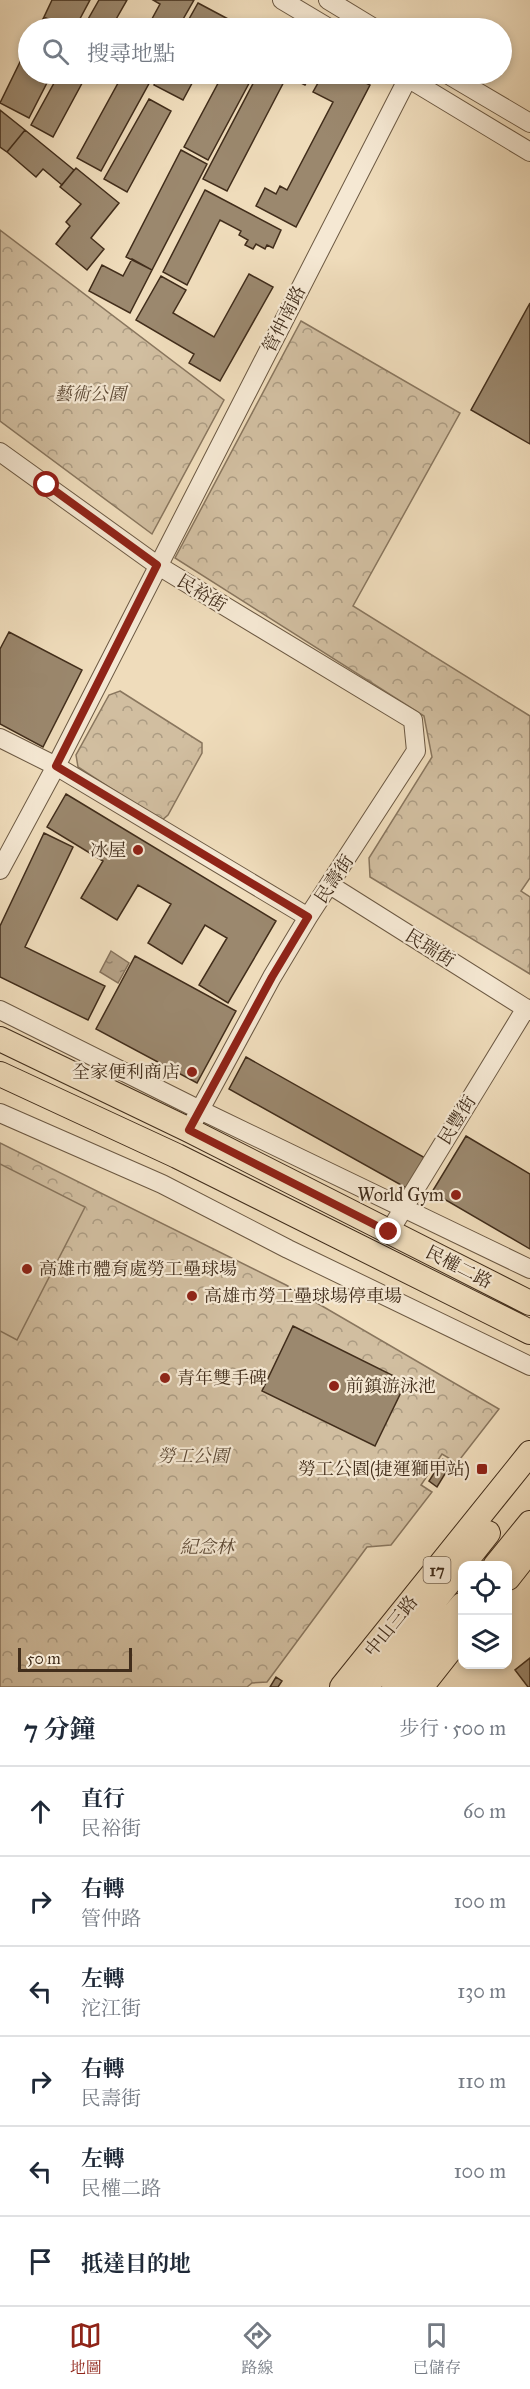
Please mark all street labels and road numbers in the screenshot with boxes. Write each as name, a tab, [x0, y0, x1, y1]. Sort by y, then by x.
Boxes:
street label: 管仲南路	[258, 282, 310, 356]
street label: 民裕街	[173, 570, 231, 616]
street label: 民壽街	[310, 850, 358, 908]
street label: 民瑞街	[401, 924, 459, 972]
street label: 民豐街	[433, 1091, 481, 1149]
street label: 民權二路	[422, 1241, 496, 1293]
road number: 17	[424, 1557, 450, 1583]
street label: 中山三路	[360, 1591, 422, 1661]

